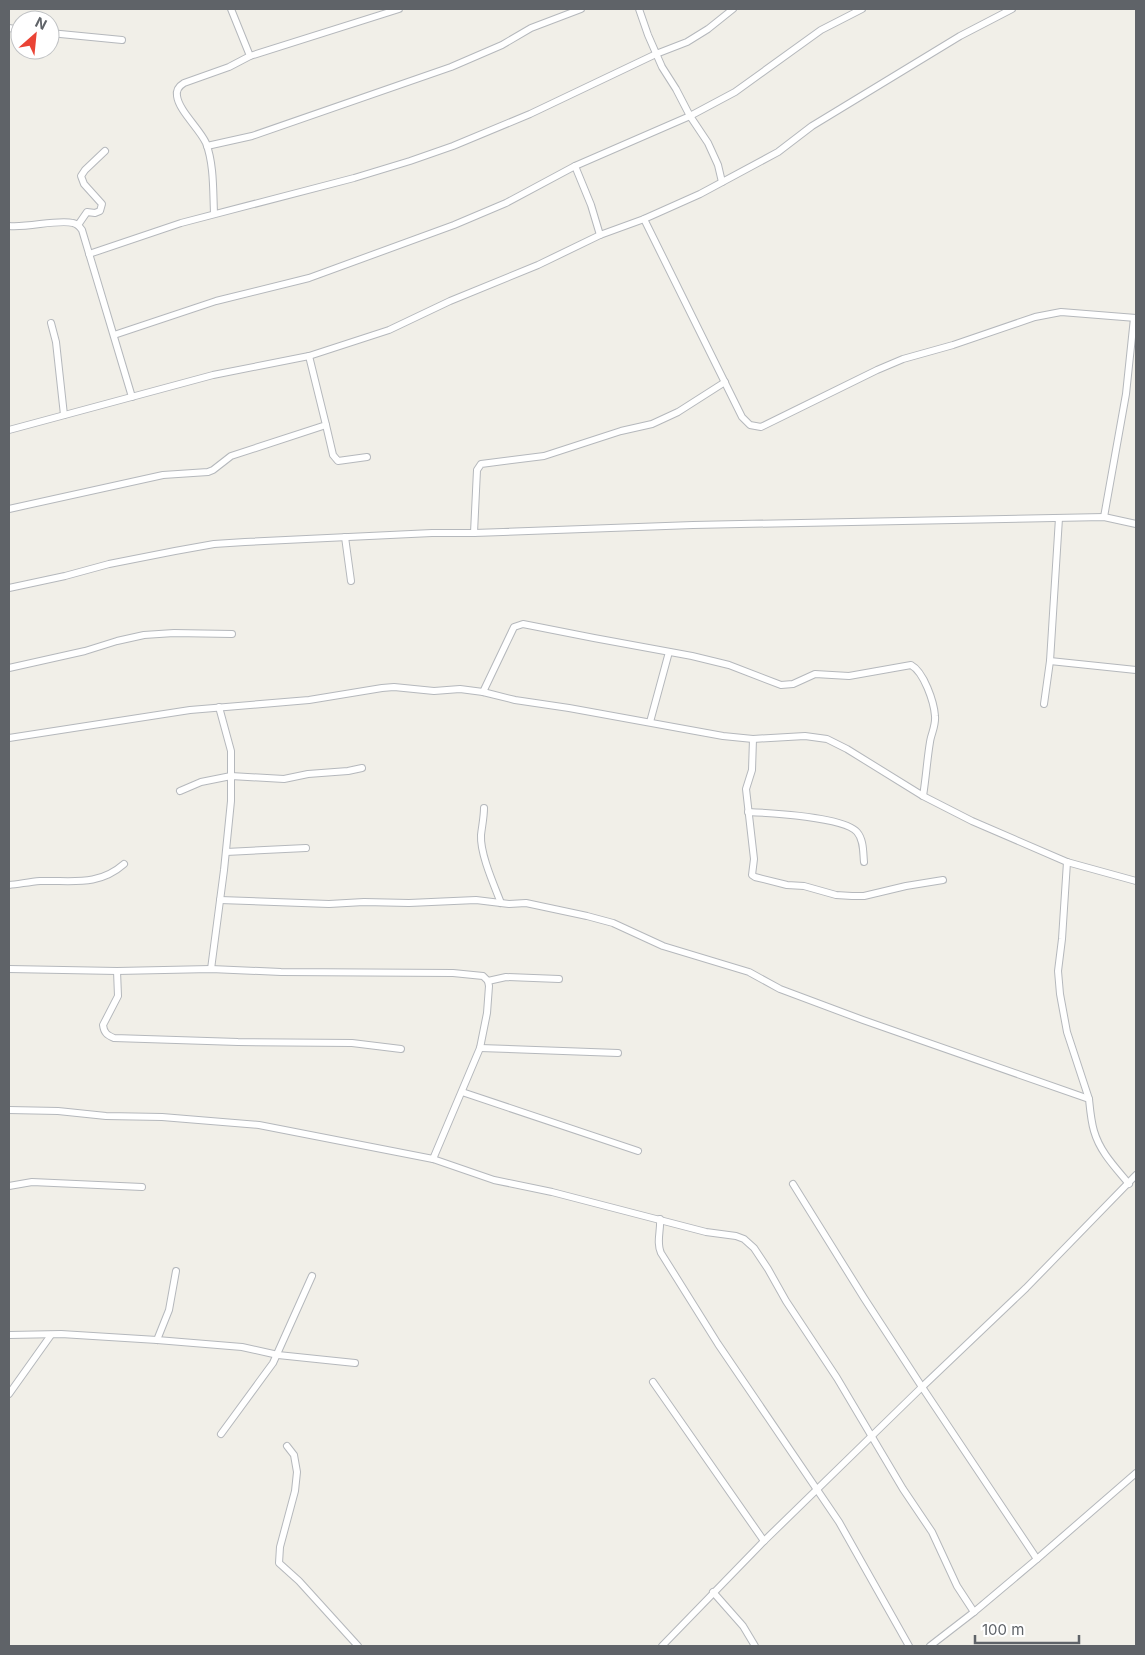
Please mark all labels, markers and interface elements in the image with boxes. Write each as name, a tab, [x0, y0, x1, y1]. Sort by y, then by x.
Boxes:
north arrow	[10, 10, 60, 60]
text: N	[33, 13, 50, 33]
scale bar	[975, 1612, 1079, 1644]
text: 100 m	[982, 1620, 1024, 1639]

